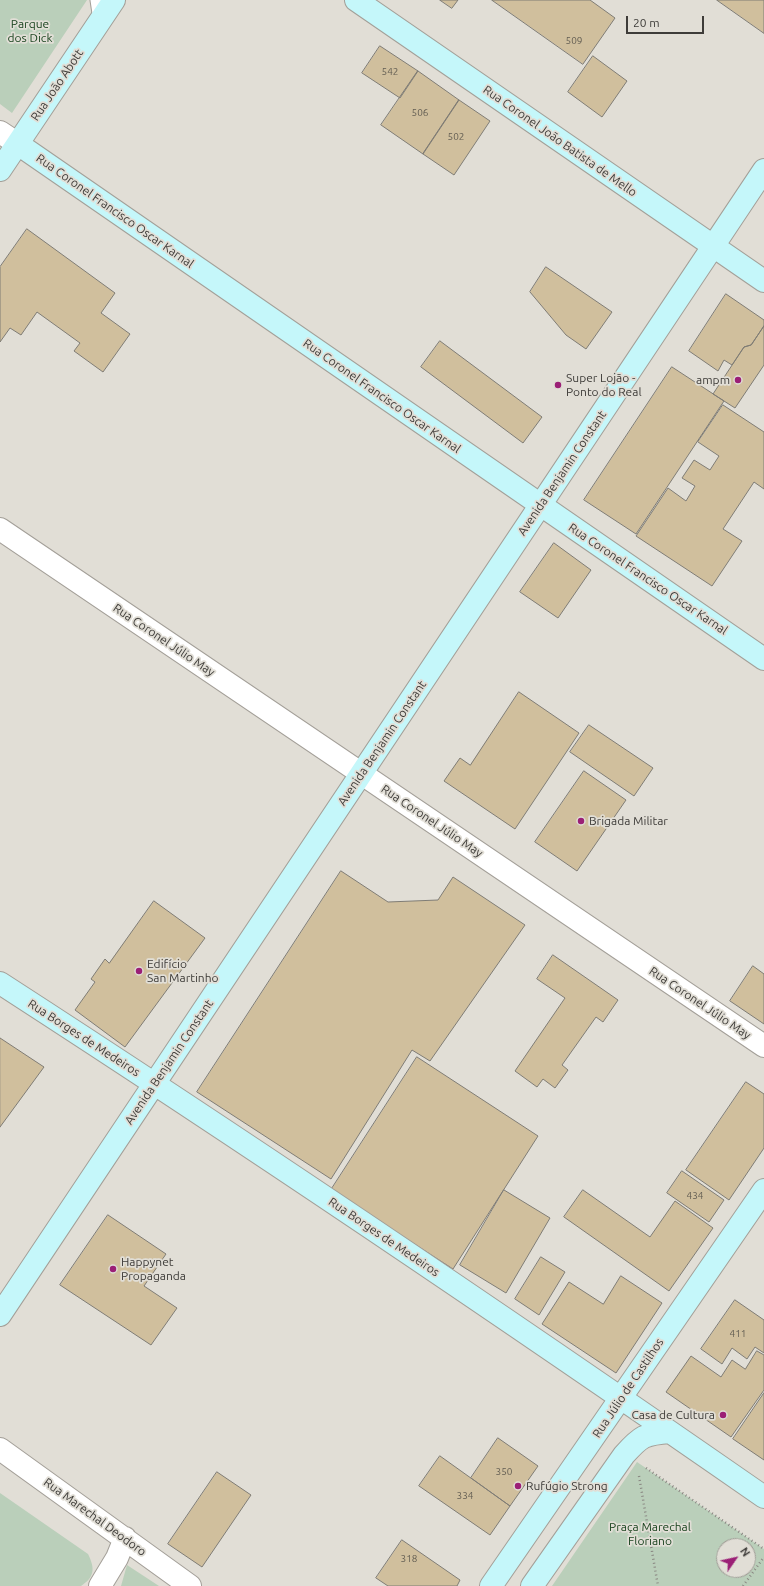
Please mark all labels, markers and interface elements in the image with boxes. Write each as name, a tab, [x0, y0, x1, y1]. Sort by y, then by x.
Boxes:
scale bar	[628, 8, 706, 34]
text: 20 m	[633, 16, 660, 29]
park label: Parque dos Dick	[7, 17, 53, 45]
house number: 509	[566, 35, 582, 47]
street label: Rua João Abott	[28, 46, 86, 124]
house number: 542	[382, 66, 398, 78]
street label: Rua Coronel João Batista de Mello	[480, 82, 640, 200]
house number: 506	[412, 107, 428, 119]
house number: 502	[448, 131, 464, 143]
street label: Rua Coronel Francisco Oscar Karnal	[33, 151, 197, 271]
street label: Rua Coronel Francisco Oscar Karnal	[300, 336, 464, 456]
place label: Super Lojão - Ponto do Real	[566, 371, 642, 399]
place label: ampm	[696, 373, 730, 387]
marker: ampm	[733, 375, 743, 385]
marker: Super Lojão - Ponto do Real	[553, 380, 563, 390]
street label: Avenida Benjamin Constant	[515, 408, 609, 538]
street label: Rua Coronel Francisco Oscar Karnal	[566, 520, 730, 638]
street label: Rua Coronel Júlio May	[110, 601, 218, 679]
street label: Avenida Benjamin Constant	[335, 678, 429, 808]
street label: Rua Coronel Júlio May	[378, 782, 486, 860]
place label: Brigada Militar	[589, 814, 668, 828]
marker: Brigada Militar	[576, 816, 586, 826]
place label: Edifício San Martinho	[147, 957, 219, 985]
street label: Rua Coronel Júlio May	[646, 964, 754, 1042]
marker: Edifício San Martinho	[134, 966, 144, 976]
street label: Rua Borges de Medeiros	[25, 996, 143, 1080]
street label: Avenida Benjamin Constant	[122, 997, 216, 1127]
house number: 434	[687, 1190, 703, 1202]
street label: Rua Borges de Medeiros	[326, 1194, 442, 1280]
place label: Happynet Propaganda	[121, 1255, 186, 1283]
marker: Happynet Propaganda	[108, 1264, 118, 1274]
house number: 411	[730, 1328, 746, 1340]
street label: Rua Júlio de Castilhos	[589, 1336, 667, 1440]
place label: Casa de Cultura	[631, 1408, 715, 1422]
marker: Casa de Cultura	[718, 1410, 728, 1420]
house number: 350	[496, 1466, 512, 1478]
street label: Rua Marechal Deodoro	[41, 1475, 149, 1559]
place label: Rufúgio Strong	[526, 1479, 608, 1493]
marker: Rufúgio Strong	[513, 1481, 523, 1491]
house number: 334	[457, 1490, 473, 1502]
park label: Praça Marechal Floriano	[609, 1520, 691, 1548]
north arrow	[716, 1538, 756, 1578]
text: N	[738, 1545, 752, 1559]
house number: 318	[401, 1553, 417, 1565]

